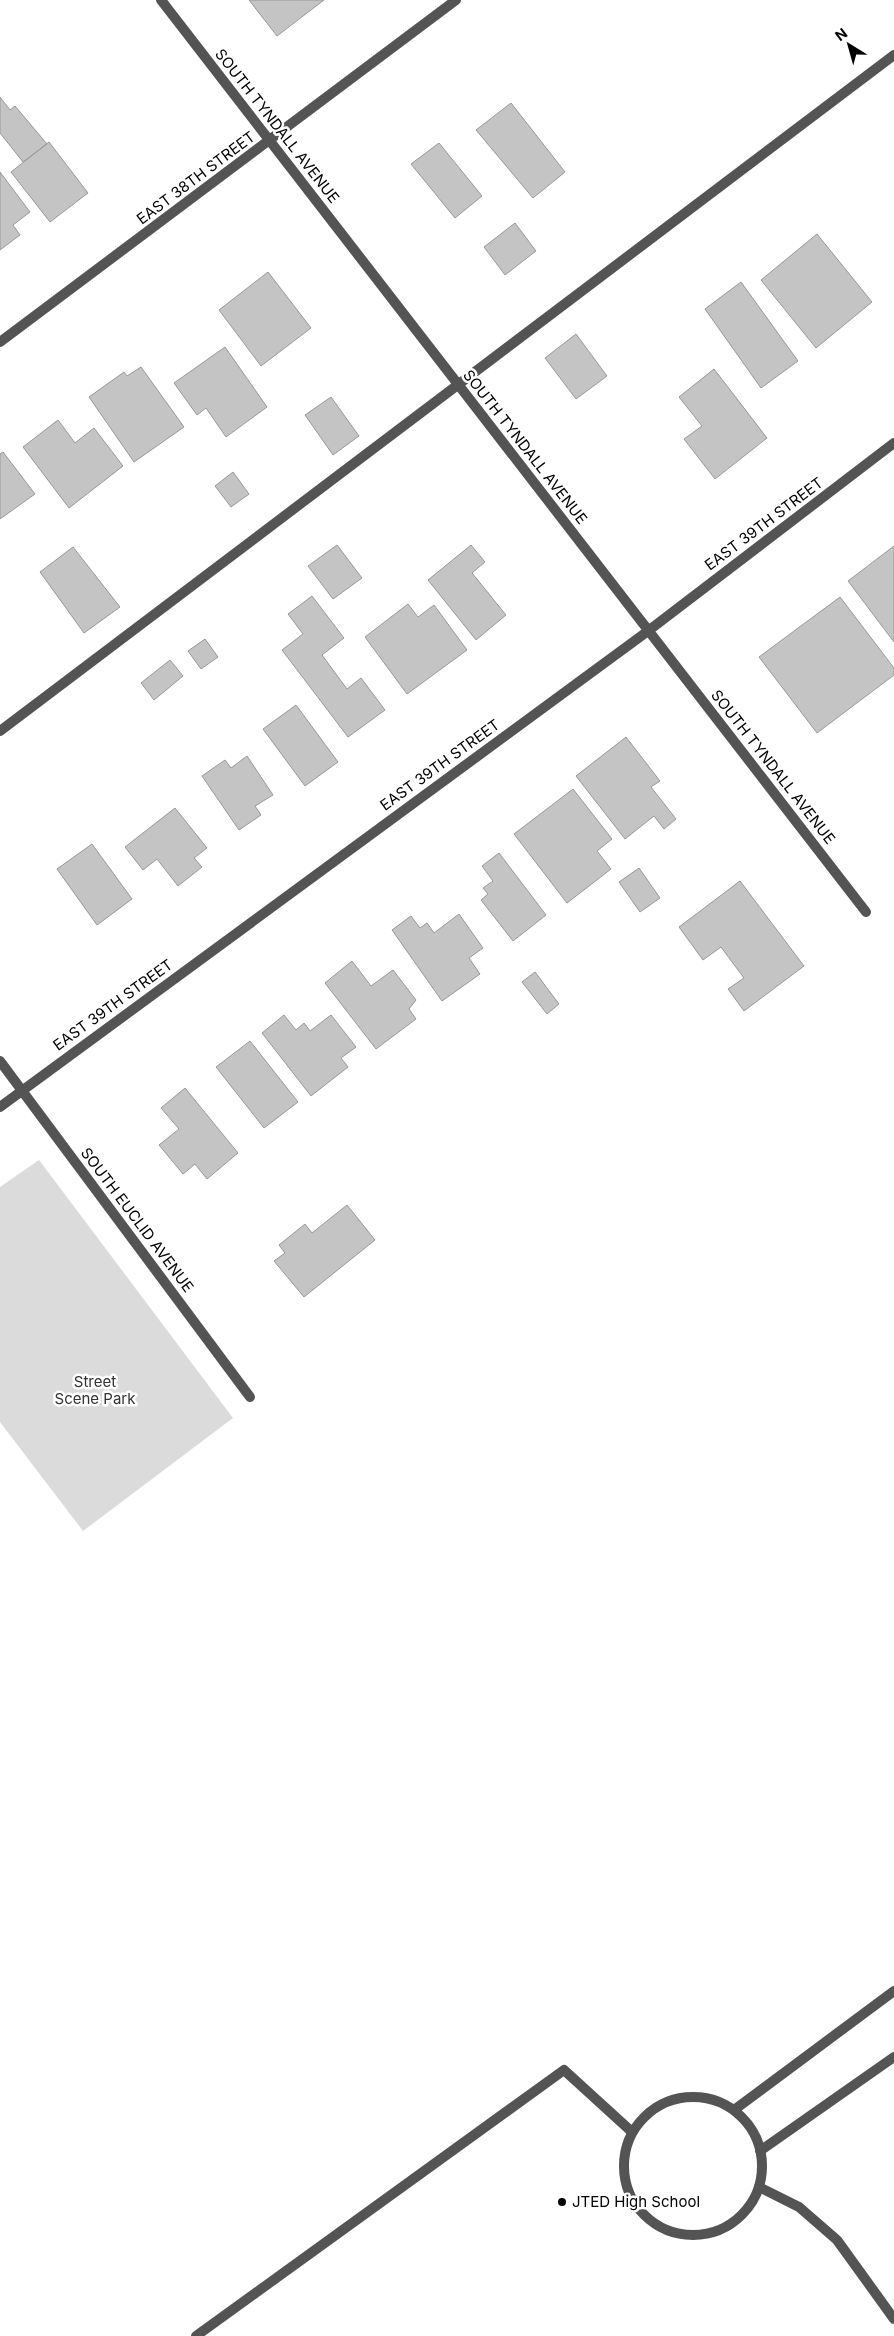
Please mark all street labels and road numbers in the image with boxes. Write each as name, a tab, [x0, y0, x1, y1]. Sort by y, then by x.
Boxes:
street label: SOUTH TYNDALL AVENUE	[211, 45, 344, 207]
street label: EAST 38TH STREET	[133, 127, 259, 228]
street label: SOUTH TYNDALL AVENUE	[459, 366, 592, 528]
street label: EAST 39TH STREET	[701, 473, 827, 574]
street label: SOUTH TYNDALL AVENUE	[707, 686, 840, 848]
street label: EAST 39TH STREET	[376, 715, 503, 814]
street label: EAST 39TH STREET	[49, 955, 176, 1054]
street label: SOUTH EUCLID AVENUE	[77, 1144, 198, 1296]

